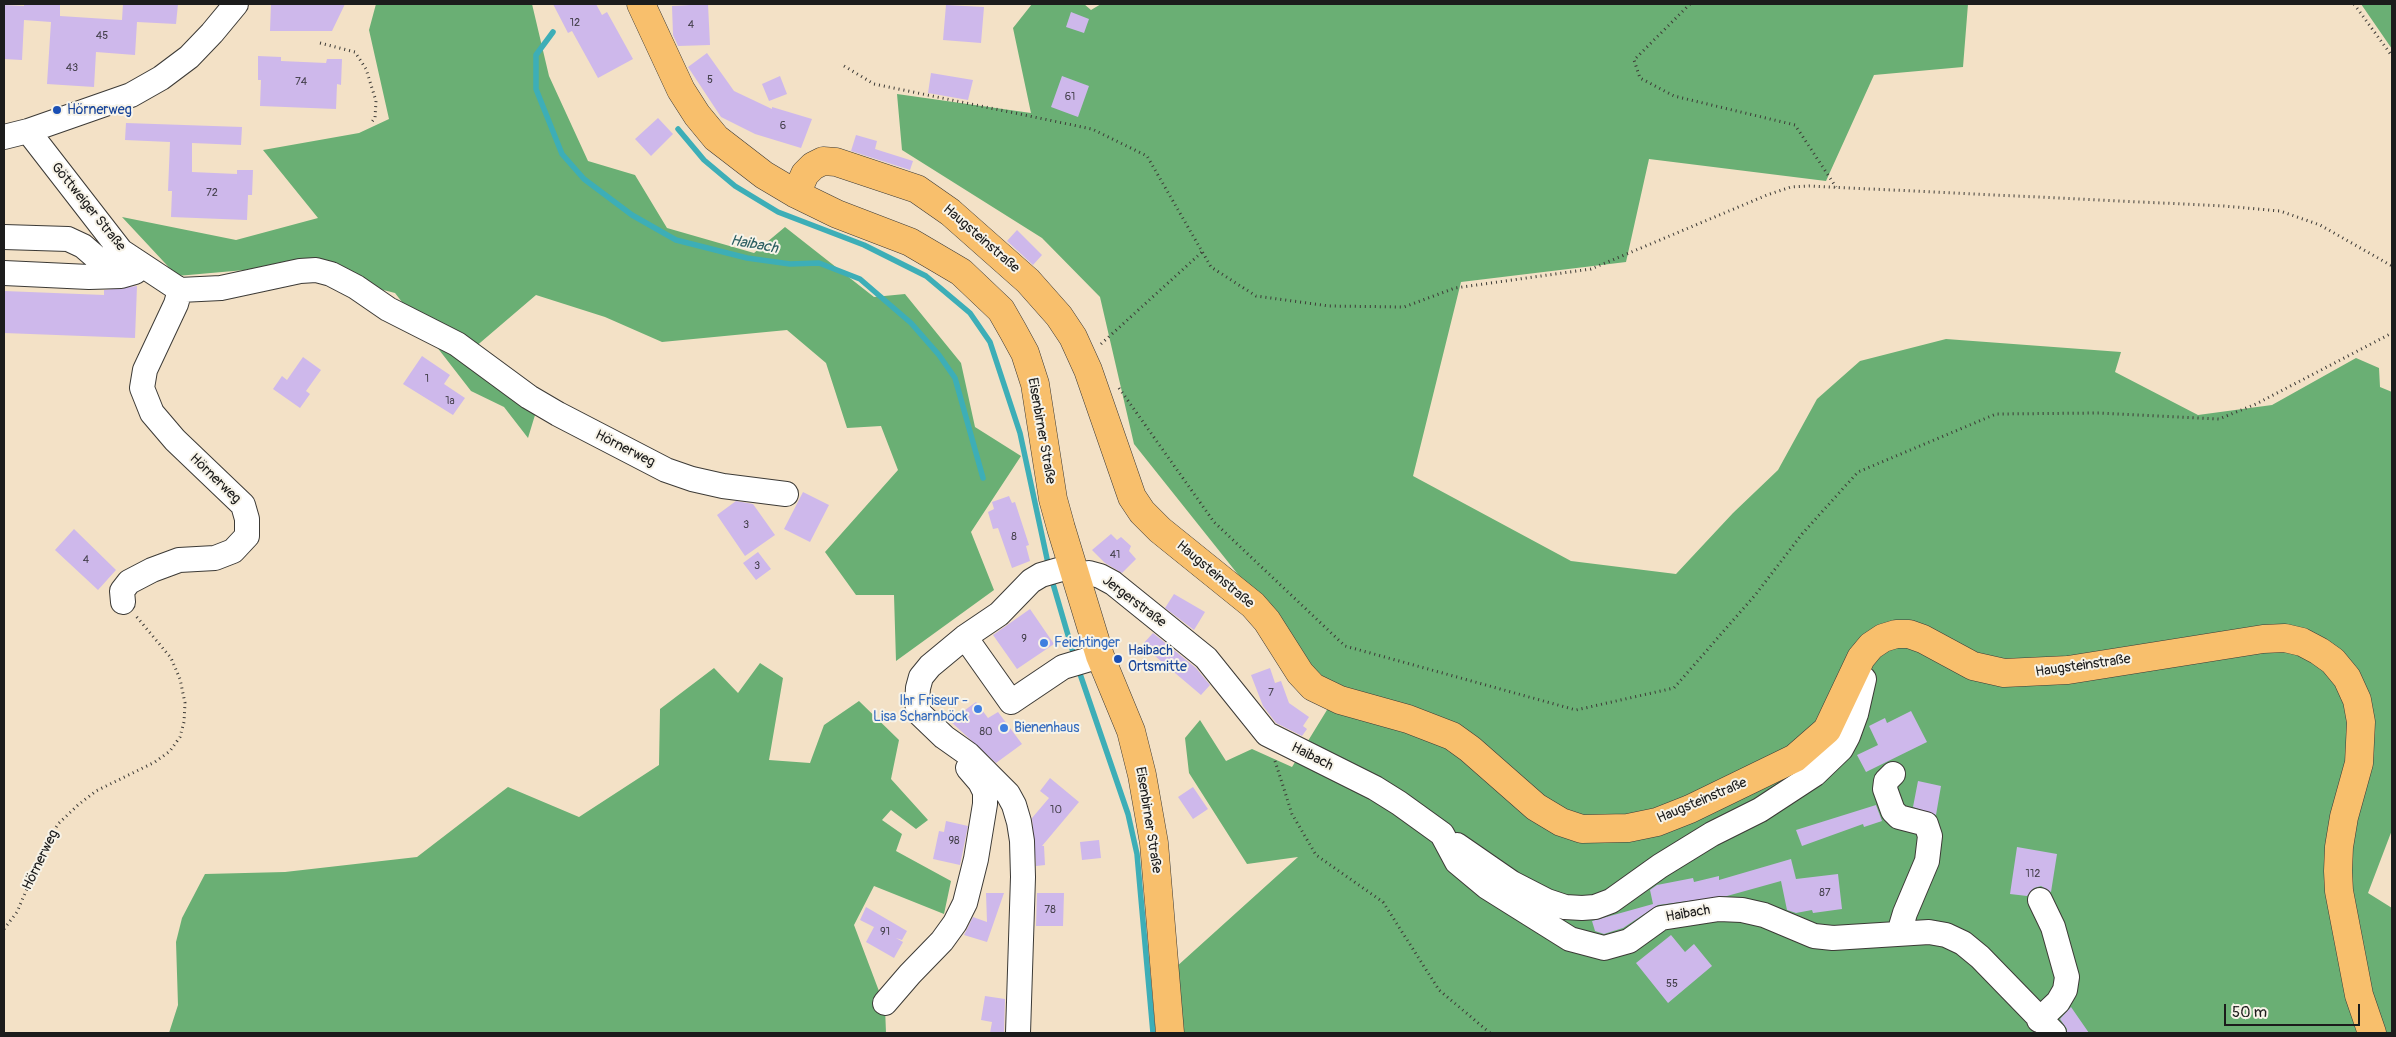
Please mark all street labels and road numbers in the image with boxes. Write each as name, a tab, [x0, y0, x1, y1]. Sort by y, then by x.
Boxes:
street label: Göttweiger Straße	[47, 159, 129, 255]
street label: Haugsteinstraße	[939, 201, 1023, 277]
street label: Eisenbirner Straße	[1023, 377, 1059, 485]
street label: Hörnerweg	[592, 427, 658, 471]
street label: Hörnerweg	[186, 450, 244, 508]
street label: Haugsteinstraße	[1173, 538, 1257, 612]
street label: Jergerstraße	[1099, 573, 1169, 631]
street label: Haugsteinstraße	[2034, 651, 2132, 681]
street label: Haibach	[1288, 739, 1336, 775]
street label: Eisenbirner Straße	[1131, 766, 1165, 874]
street label: Haugsteinstraße	[1655, 775, 1749, 827]
street label: Hörnerweg	[19, 827, 63, 893]
street label: Haibach	[1664, 902, 1712, 926]

